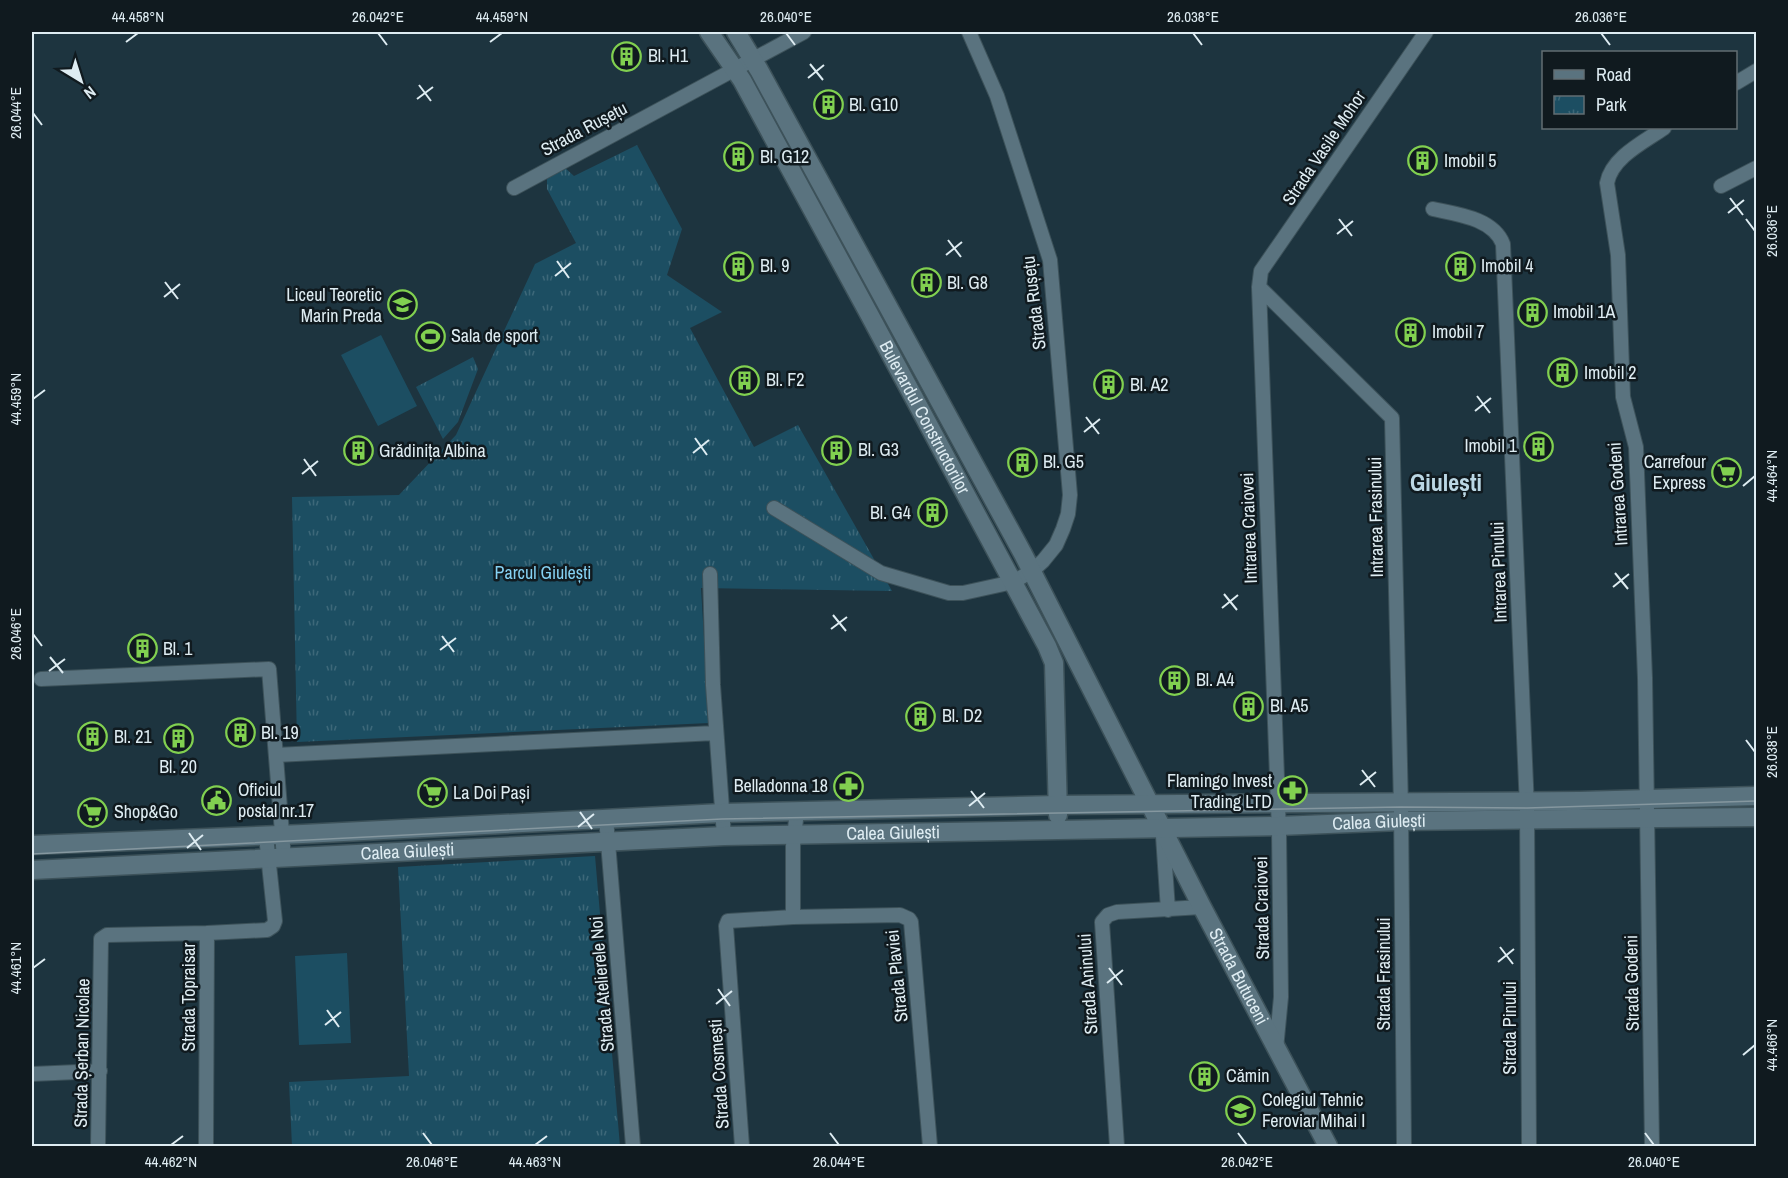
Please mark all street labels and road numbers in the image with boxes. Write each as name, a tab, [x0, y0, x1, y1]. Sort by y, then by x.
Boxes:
street label: Strada Vasile Mohor	[1276, 85, 1371, 210]
street label: Strada Rușețu	[536, 95, 631, 162]
street label: Strada Rușețu	[1015, 255, 1052, 351]
street label: Bulevardul Constructorilor	[874, 336, 976, 499]
street label: Intrarea Godeni	[1601, 442, 1634, 546]
street label: Intrarea Frasinului	[1362, 456, 1389, 578]
street label: Intrarea Craiovei	[1234, 472, 1263, 584]
street label: Intrarea Pinului	[1484, 521, 1513, 623]
street label: Calea Giulești	[1332, 808, 1426, 836]
street label: Calea Giulești	[846, 819, 940, 846]
street label: Calea Giulești	[360, 836, 455, 866]
street label: Strada Craiovei	[1248, 856, 1275, 960]
street label: Strada Atelierele Noi	[583, 915, 620, 1053]
street label: Strada Frasinului	[1371, 917, 1396, 1031]
street label: Strada Butuceni	[1203, 923, 1275, 1029]
street label: Strada Plaviei	[879, 929, 914, 1023]
street label: Strada Aninului	[1072, 933, 1103, 1035]
street label: Strada Godeni	[1618, 935, 1645, 1031]
street label: Strada Topraisar	[176, 942, 201, 1051]
street label: Strada Șerban Nicolae	[68, 978, 95, 1128]
street label: Strada Pinului	[1497, 981, 1522, 1075]
street label: Strada Cosmești	[702, 1018, 735, 1130]

